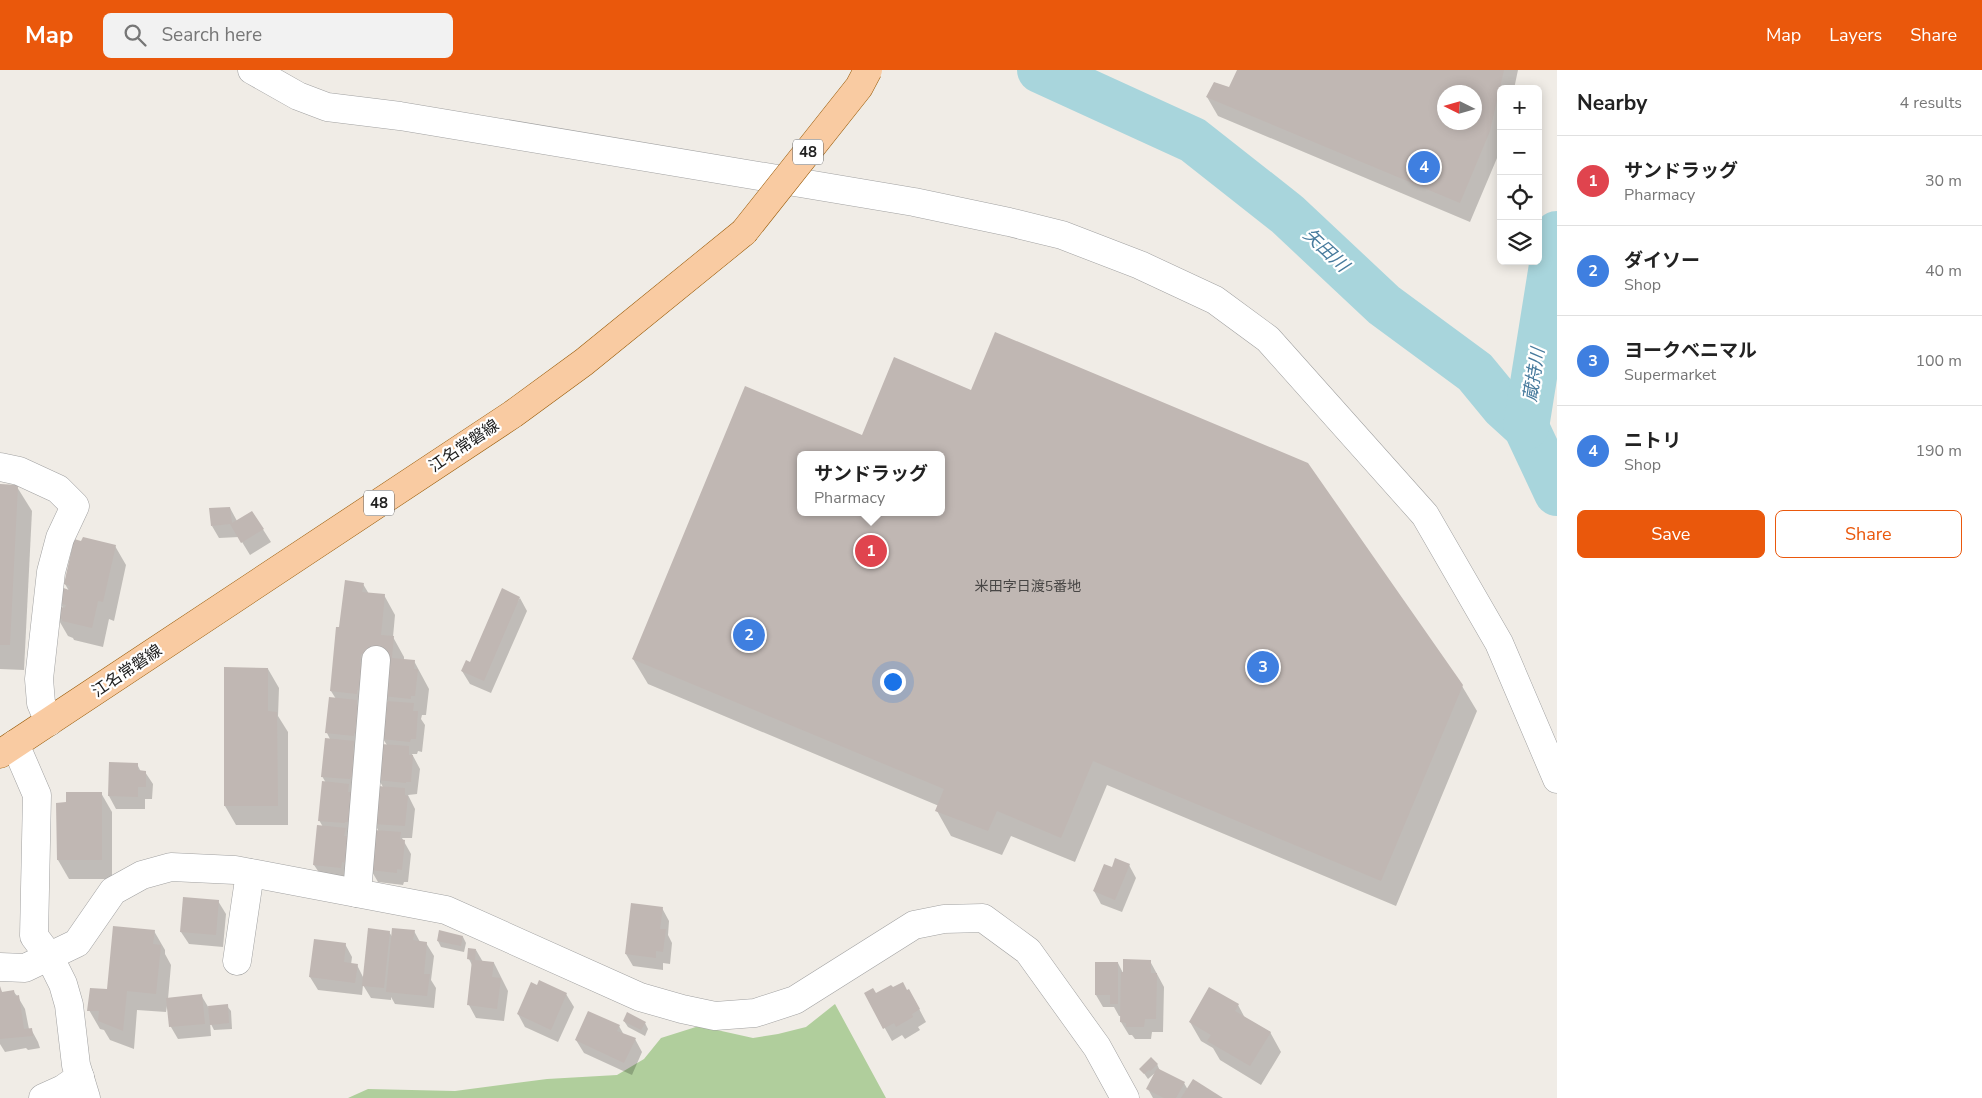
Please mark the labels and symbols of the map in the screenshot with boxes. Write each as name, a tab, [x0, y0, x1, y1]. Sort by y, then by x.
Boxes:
north arrow	[1437, 85, 1482, 130]
road number: 48	[793, 140, 823, 164]
pin: 4	[1408, 148, 1440, 186]
water label: 矢田川	[1298, 223, 1355, 279]
water label: 蔵持川	[1518, 344, 1550, 404]
street label: 江名常磐線	[425, 415, 503, 477]
road number: 48	[364, 490, 394, 516]
pin: 1	[855, 532, 887, 570]
house number: 米田字日渡5番地	[975, 577, 1081, 596]
pin: 2	[733, 616, 765, 654]
street label: 江名常磐線	[88, 640, 166, 702]
pin: 3	[1247, 648, 1279, 686]
your location	[880, 669, 906, 695]

